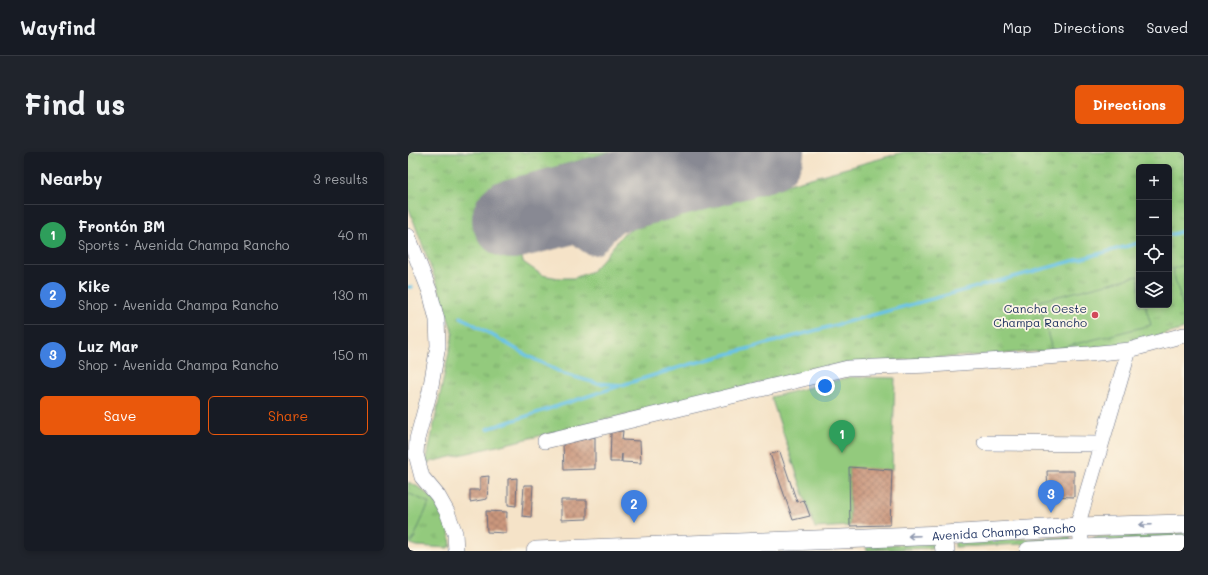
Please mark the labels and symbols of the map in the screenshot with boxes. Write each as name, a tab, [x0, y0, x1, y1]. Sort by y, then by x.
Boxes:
place label: Cancha Oeste Champa Rancho	[993, 300, 1087, 330]
marker: Cancha Oeste Champa Rancho	[1090, 310, 1100, 320]
your location	[815, 376, 835, 396]
pin: 1	[829, 420, 855, 453]
pin: 3	[1038, 480, 1064, 513]
pin: 2	[621, 490, 647, 523]
street label: Avenida Champa Rancho	[931, 519, 1076, 543]
one-way arrow	[1139, 522, 1152, 529]
one-way arrow	[908, 532, 921, 540]

